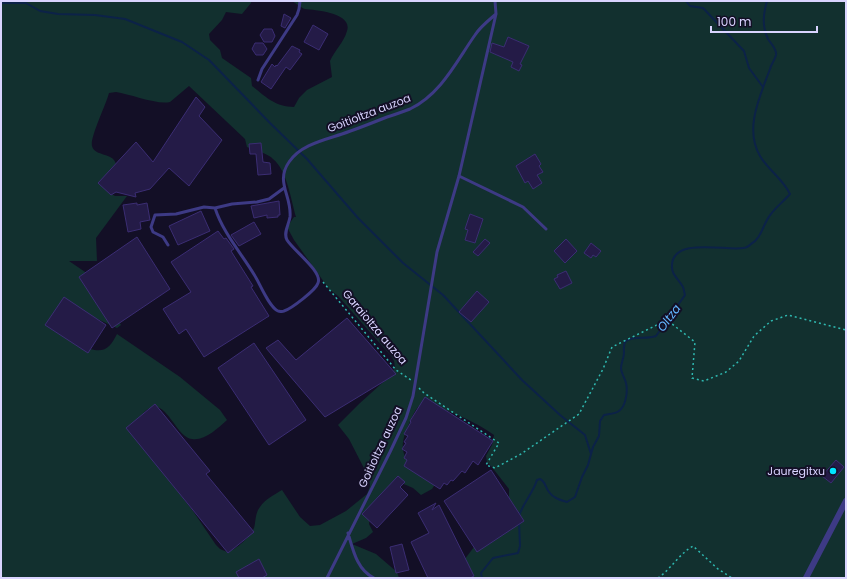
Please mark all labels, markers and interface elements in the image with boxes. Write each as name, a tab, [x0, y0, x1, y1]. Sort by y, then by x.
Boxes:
scale bar	[711, 8, 817, 34]
text: 100 m	[717, 13, 751, 30]
street label: Goitioltza auzoa	[325, 90, 413, 136]
street label: Garaioltza auzoa	[339, 286, 411, 368]
water label: Oltza	[653, 300, 684, 335]
street label: Goitioltza auzoa	[354, 404, 406, 490]
place label: Jauregitxu	[767, 463, 825, 479]
marker: Jauregitxu	[828, 466, 838, 476]

